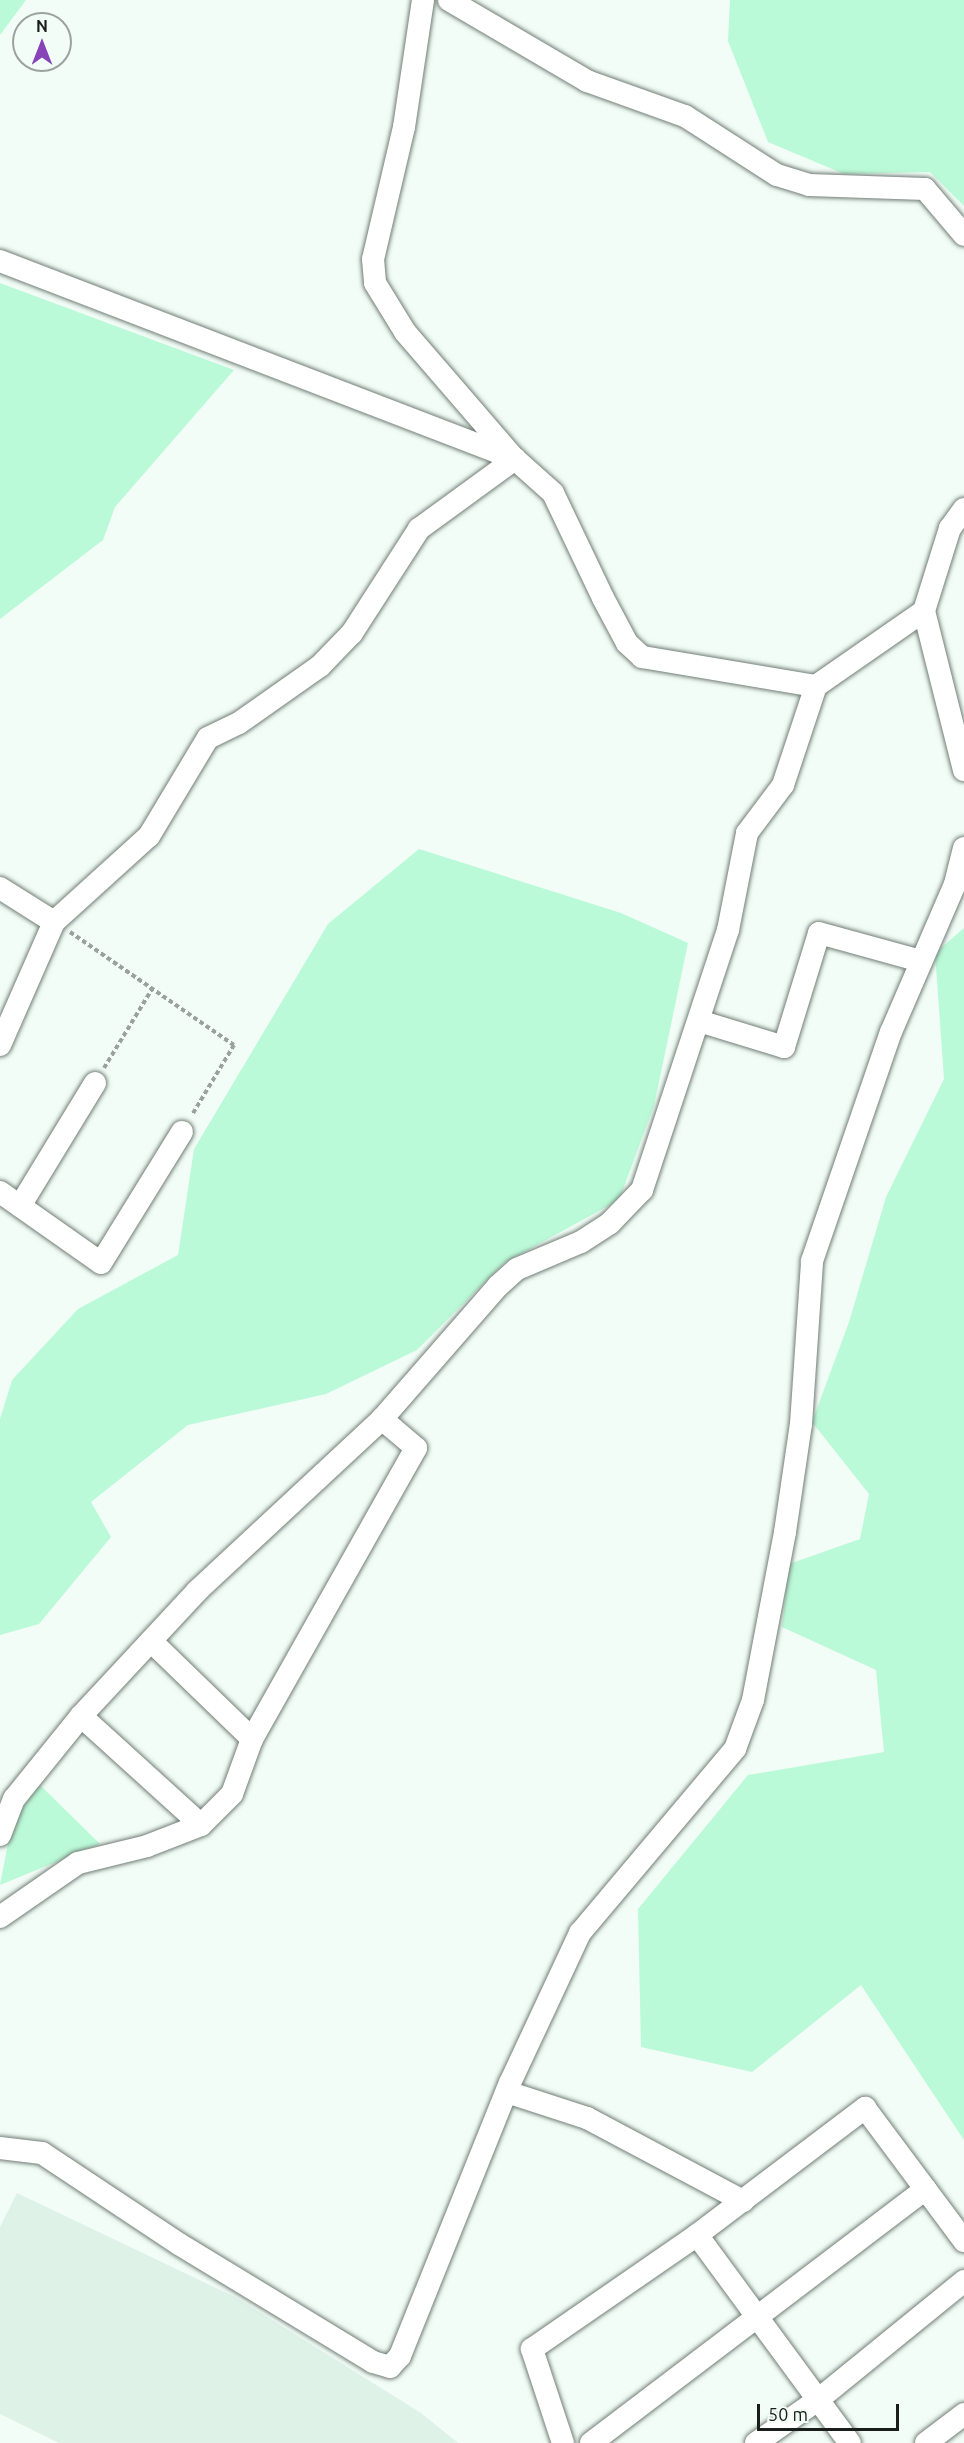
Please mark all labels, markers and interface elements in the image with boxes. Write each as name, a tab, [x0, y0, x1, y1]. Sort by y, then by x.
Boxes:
north arrow	[12, 12, 72, 72]
text: N	[36, 17, 48, 35]
scale bar	[760, 2392, 902, 2430]
text: 50 m	[768, 2404, 808, 2424]

